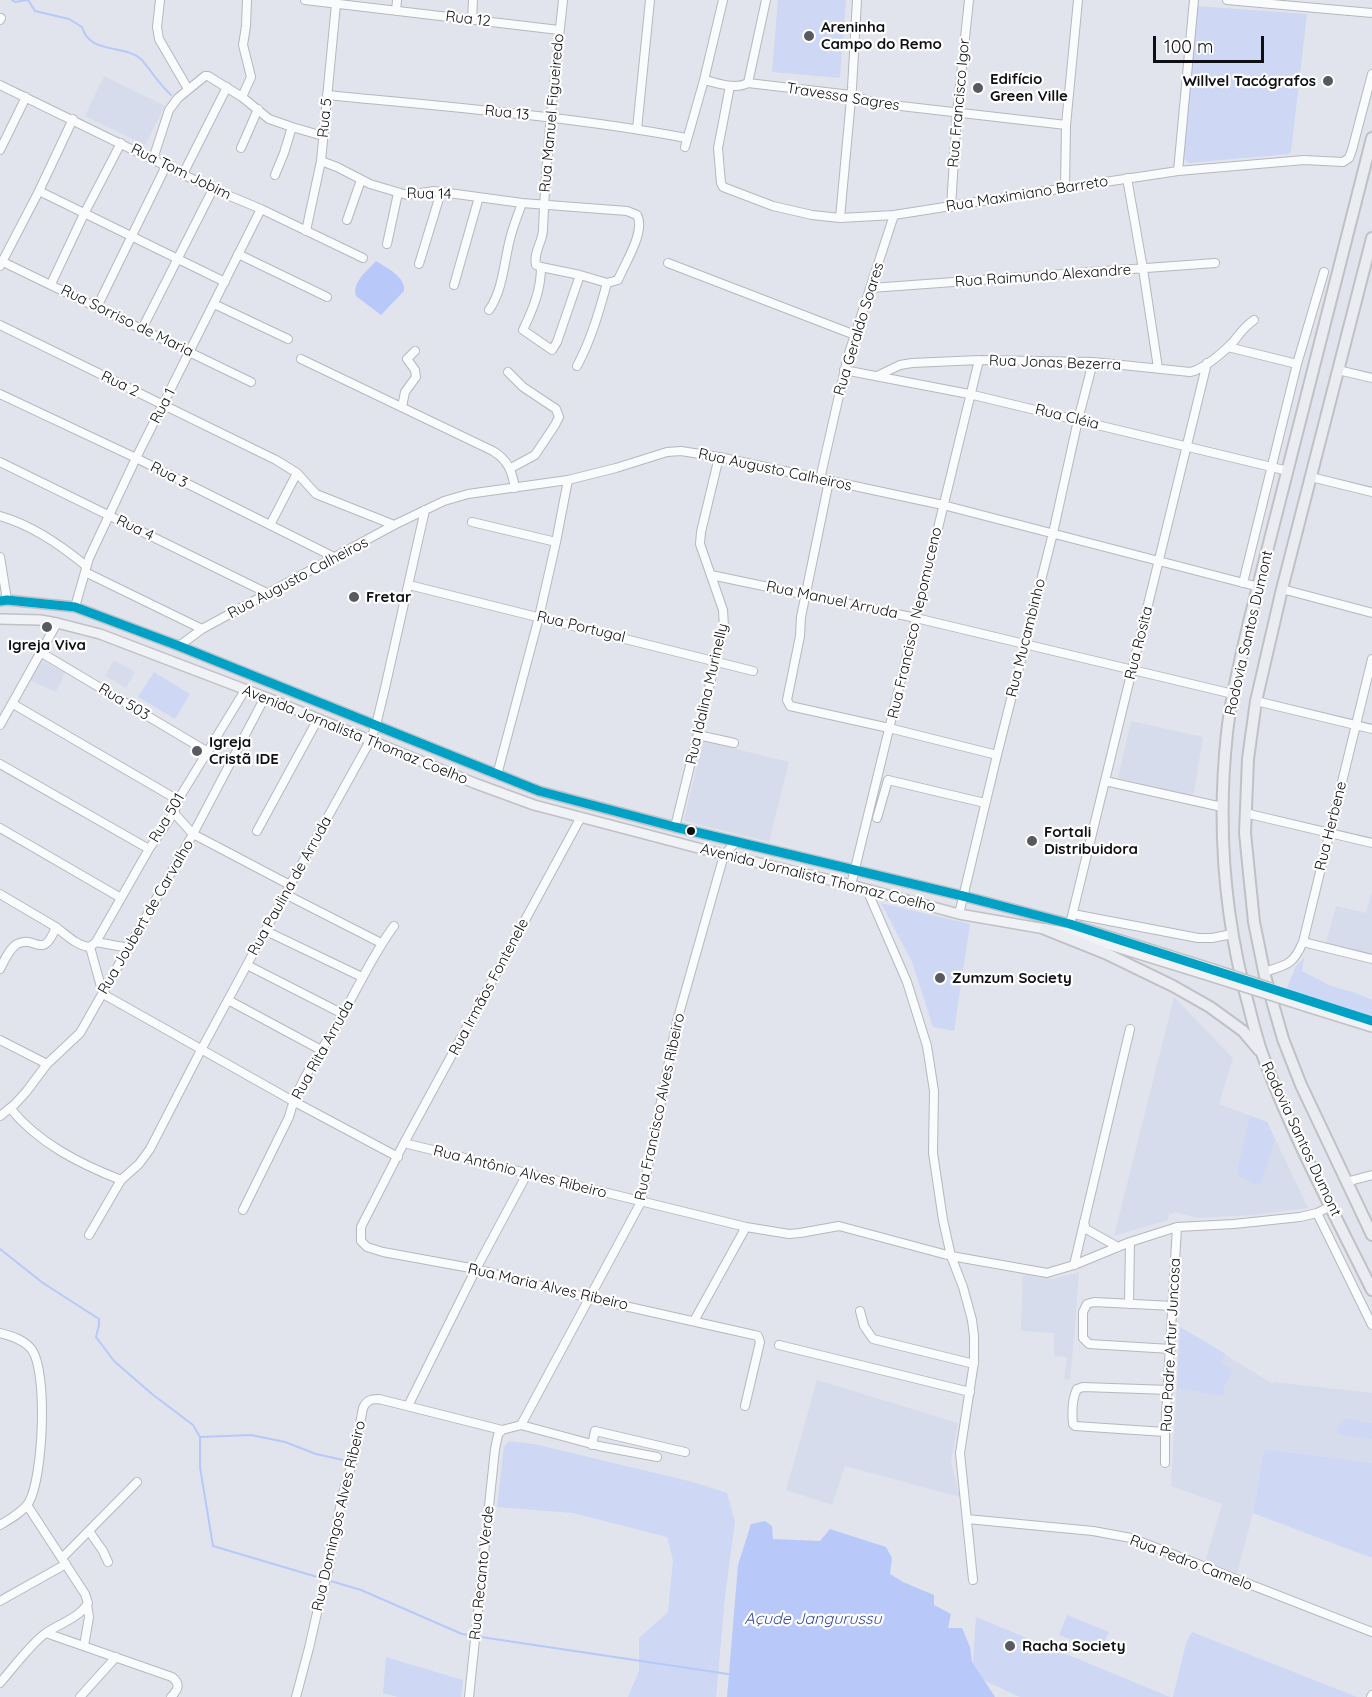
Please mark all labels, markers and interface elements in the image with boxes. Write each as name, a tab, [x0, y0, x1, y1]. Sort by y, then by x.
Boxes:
street label: Rua 12	[444, 7, 492, 31]
place label: Areninha Campo do Remo	[821, 18, 942, 53]
scale bar	[1156, 24, 1267, 62]
marker: Areninha Campo do Remo	[802, 29, 816, 43]
street label: Rua Manuel Figueiredo	[536, 33, 568, 193]
text: 100 m	[1164, 35, 1213, 58]
street label: Rua Francisco Igor	[944, 38, 974, 168]
place label: Edifício Green Ville	[990, 70, 1068, 105]
place label: Willvel Tacógrafos	[1183, 72, 1316, 90]
marker: Willvel Tacógrafos	[1321, 74, 1335, 88]
street label: Travessa Sagres	[785, 79, 901, 115]
marker: Edifício Green Ville	[971, 81, 985, 95]
street label: Rua 5	[314, 97, 336, 139]
street label: Rua 13	[484, 102, 530, 124]
street label: Rua Tom Jobim	[128, 140, 234, 204]
street label: Rua Maximiano Barreto	[945, 172, 1109, 216]
street label: Rua 14	[406, 185, 452, 203]
street label: Rua Geraldo Soares	[830, 260, 888, 398]
street label: Rua Raimundo Alexandre	[954, 261, 1132, 291]
street label: Rua Sorriso de Maria	[58, 281, 196, 361]
street label: Rua Jonas Bezerra	[989, 352, 1121, 374]
street label: Rua 2	[98, 367, 142, 401]
street label: Rua 1	[147, 385, 179, 427]
street label: Rua Cléia	[1033, 400, 1101, 434]
street label: Rua Augusto Calheiros	[697, 445, 853, 495]
street label: Rua 3	[147, 458, 191, 492]
street label: Rua 4	[113, 511, 157, 545]
street label: Rua Francisco Nepomuceno	[884, 525, 946, 721]
street label: Rua Augusto Calheiros	[225, 533, 371, 623]
street label: Rodovia Santos Dumont	[1221, 549, 1277, 717]
street label: Rua Manuel Arruda	[764, 577, 900, 623]
street label: Rua Mucambinho	[1003, 577, 1049, 699]
place label: Fretar	[366, 588, 411, 606]
marker: Fretar	[347, 590, 361, 604]
street label: Rua Rosita	[1121, 604, 1157, 682]
street label: Rua Portugal	[535, 607, 627, 647]
marker: Igreja Viva	[40, 620, 54, 634]
street label: Rua Idalina Murinelly	[682, 622, 732, 766]
place label: Igreja Viva	[8, 636, 86, 654]
street label: Rua 503	[95, 680, 153, 724]
street label: Avenida Jornalista Thomaz Coelho	[239, 681, 471, 789]
place label: Igreja Cristã IDE	[209, 733, 279, 768]
marker: Igreja Cristã IDE	[190, 744, 204, 758]
street label: Rua Herbene	[1311, 779, 1351, 873]
street label: Rua 501	[145, 790, 189, 846]
street label: Rua Paulina de Arruda	[244, 813, 336, 959]
place label: Fortali Distribuidora	[1044, 823, 1138, 858]
unlabelled marker	[685, 825, 697, 837]
marker: Fortali Distribuidora	[1025, 834, 1039, 848]
street label: Rua Joubert de Carvalho	[94, 837, 198, 997]
street label: Avenida Jornalista Thomaz Coelho	[698, 840, 938, 916]
street label: Rua Irmãos Fontenele	[445, 915, 533, 1059]
place label: Zumzum Society	[952, 969, 1072, 987]
marker: Zumzum Society	[933, 971, 947, 985]
street label: Rua Rita Arruda	[288, 997, 358, 1103]
street label: Rua Francisco Alves Ribeiro	[631, 1012, 689, 1202]
street label: Rodovia Santos Dumont	[1257, 1059, 1345, 1219]
street label: Rua Antônio Alves Ribeiro	[431, 1142, 609, 1202]
street label: Rua Padre Artur Juncosa	[1157, 1257, 1185, 1433]
street label: Rua Maria Alves Ribeiro	[466, 1260, 630, 1314]
street label: Rua Domingos Alves Ribeiro	[308, 1419, 370, 1613]
street label: Rua Recanto Verde	[466, 1505, 498, 1641]
street label: Rua Pedro Camelo	[1127, 1531, 1255, 1595]
water label: Açude Jangurussu	[744, 1609, 882, 1629]
place label: Racha Society	[1022, 1637, 1125, 1655]
marker: Racha Society	[1003, 1639, 1017, 1653]

